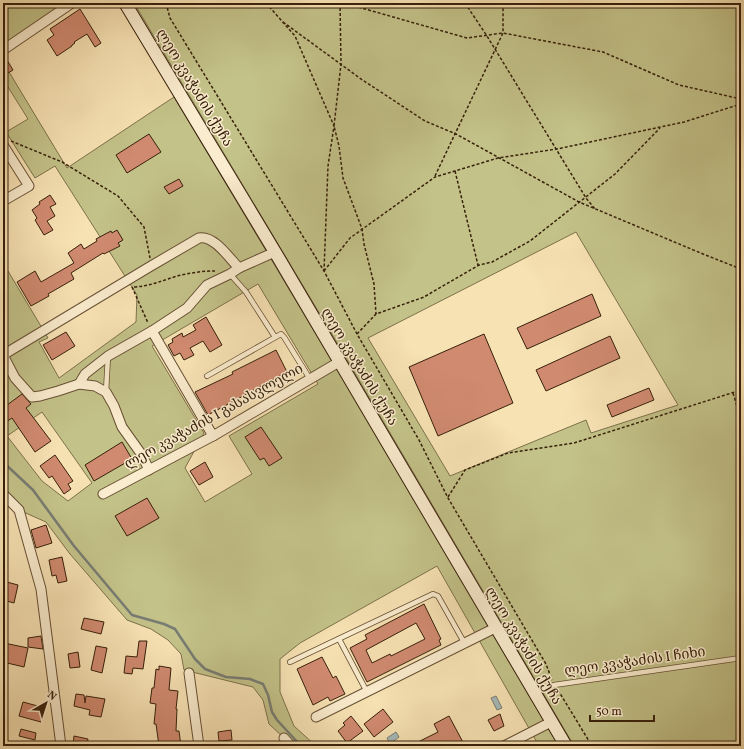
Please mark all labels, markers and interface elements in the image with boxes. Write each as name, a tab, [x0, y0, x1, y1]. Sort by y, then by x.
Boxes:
street label: ლეო კვაჭაძის ქუჩა	[151, 25, 237, 151]
street label: ლეო კვაჭაძის ქუჩა	[316, 304, 402, 430]
street label: ლეო კვაჭაძის I გასასვლელი	[121, 360, 307, 474]
street label: ლეო კვაჭაძის ქუჩა	[480, 583, 566, 709]
street label: ლეო კვაჭაძის I ჩიხი	[563, 643, 707, 681]
north arrow	[26, 683, 66, 723]
text: N	[44, 688, 59, 705]
scale bar	[590, 697, 654, 723]
text: 50 m	[596, 704, 622, 720]

